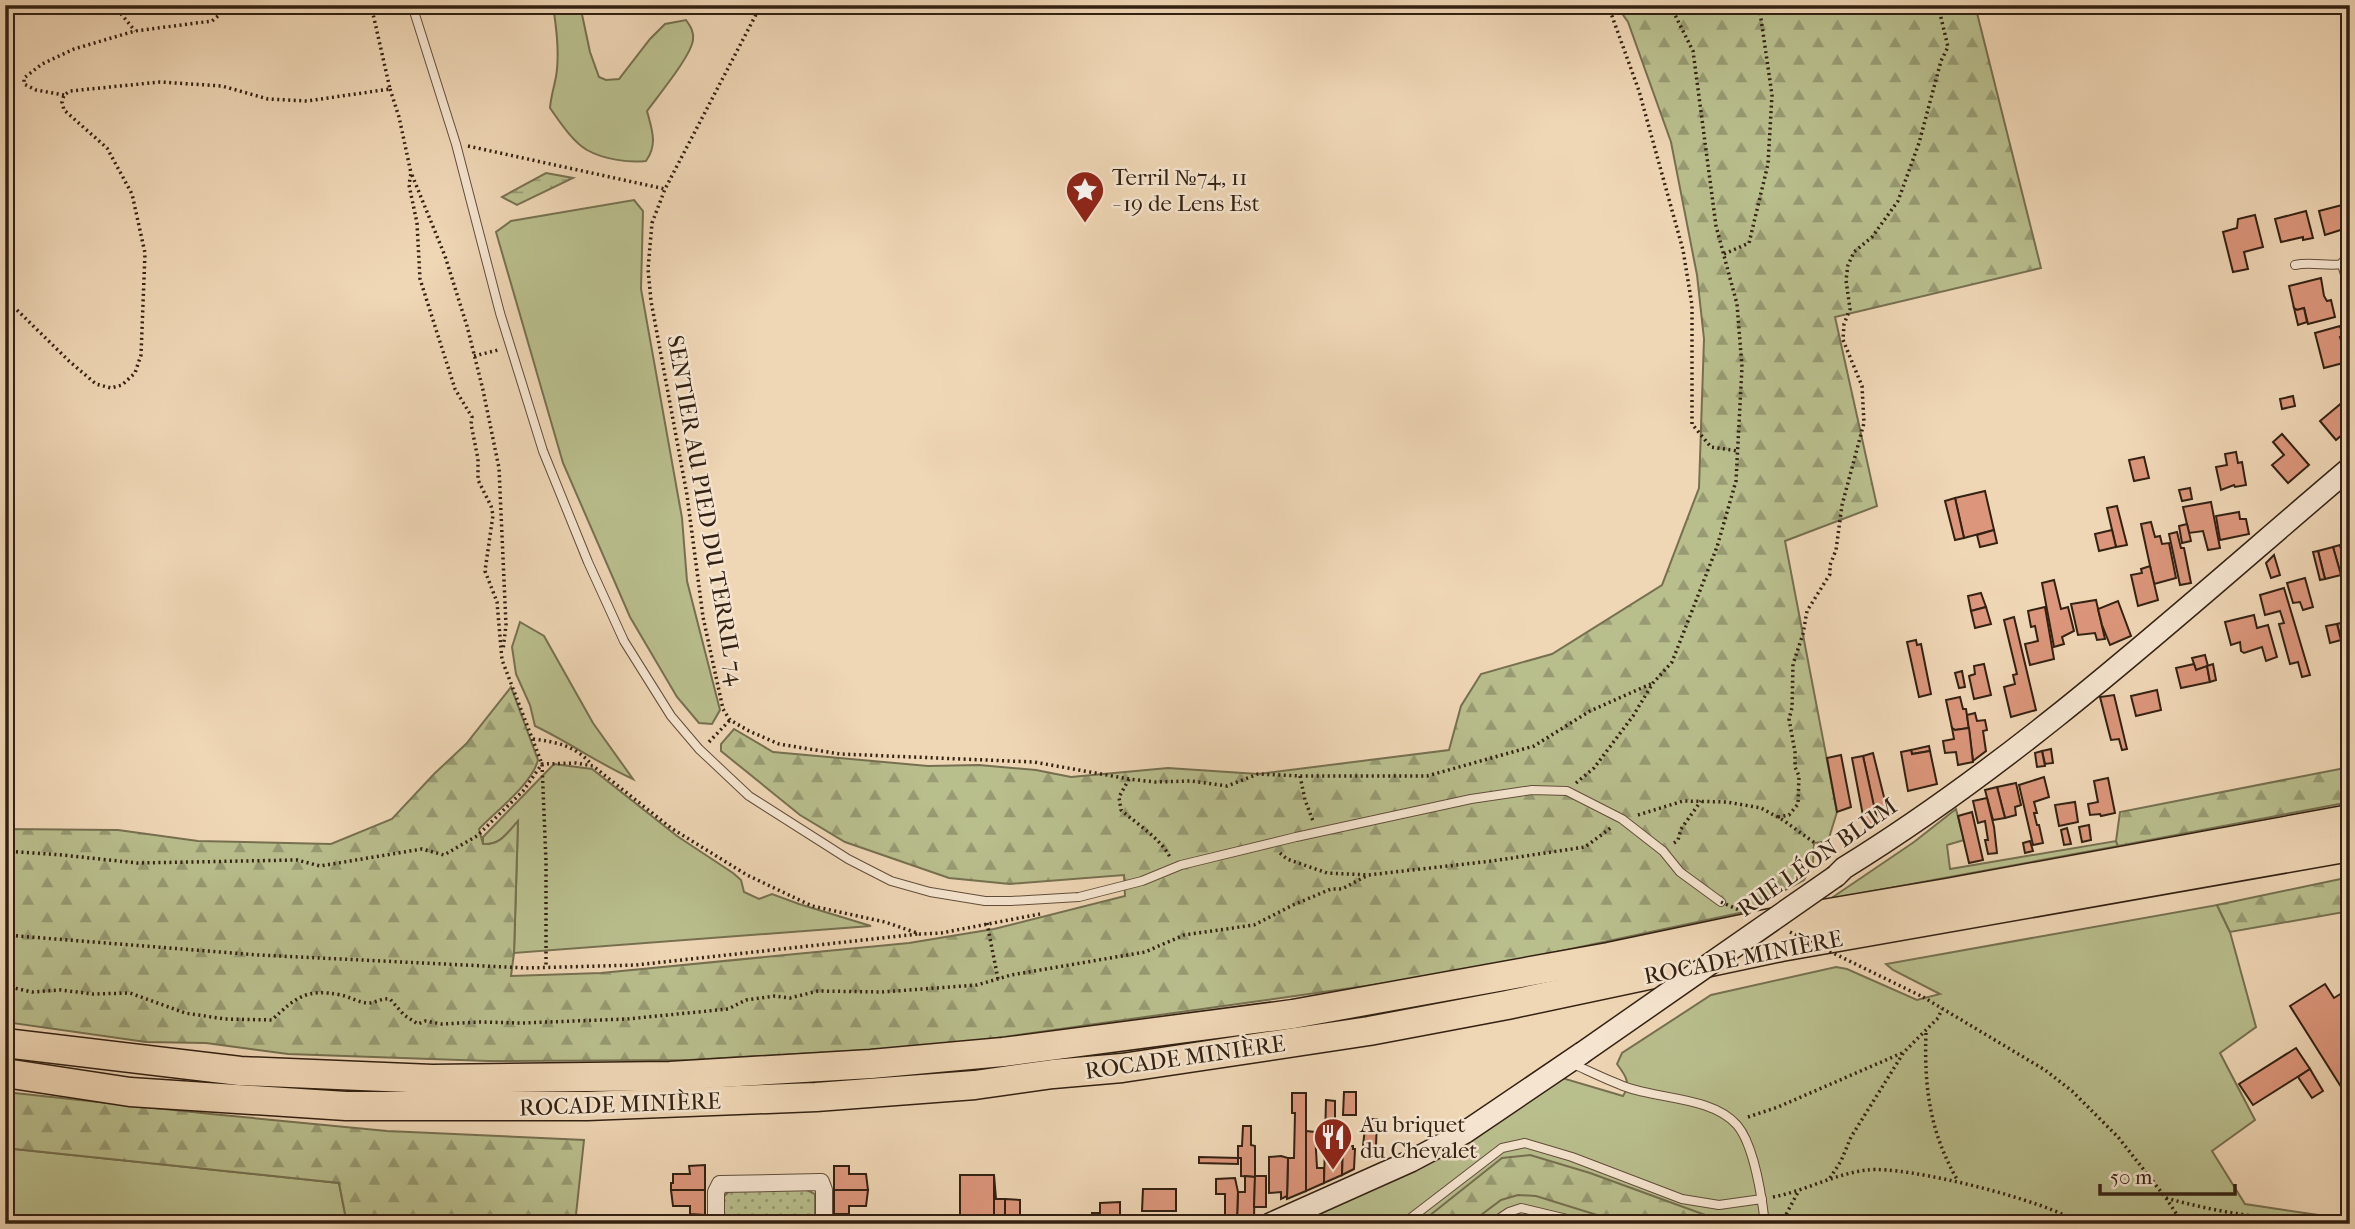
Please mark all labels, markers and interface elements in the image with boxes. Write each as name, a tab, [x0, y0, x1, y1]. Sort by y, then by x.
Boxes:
place label: Terril №74, 11 - 19 de Lens Est	[1112, 164, 1260, 217]
place icon: Terril №74, 11 - 19 de Lens Est	[1064, 169, 1106, 224]
street label: SENTIER AU PIED DU TERRIL 74	[661, 333, 750, 688]
street label: RUE LÉON BLUM	[1732, 792, 1902, 922]
street label: ROCADE MINIÈRE	[1641, 925, 1845, 990]
street label: ROCADE MINIÈRE	[1083, 1030, 1287, 1085]
street label: ROCADE MINIÈRE	[519, 1087, 721, 1122]
place label: Au briquet du Chevalet	[1359, 1111, 1478, 1164]
restaurant icon: Au briquet du Chevalet	[1312, 1116, 1354, 1171]
scale bar	[2100, 1152, 2234, 1196]
text: 50 m	[2110, 1165, 2153, 1189]

